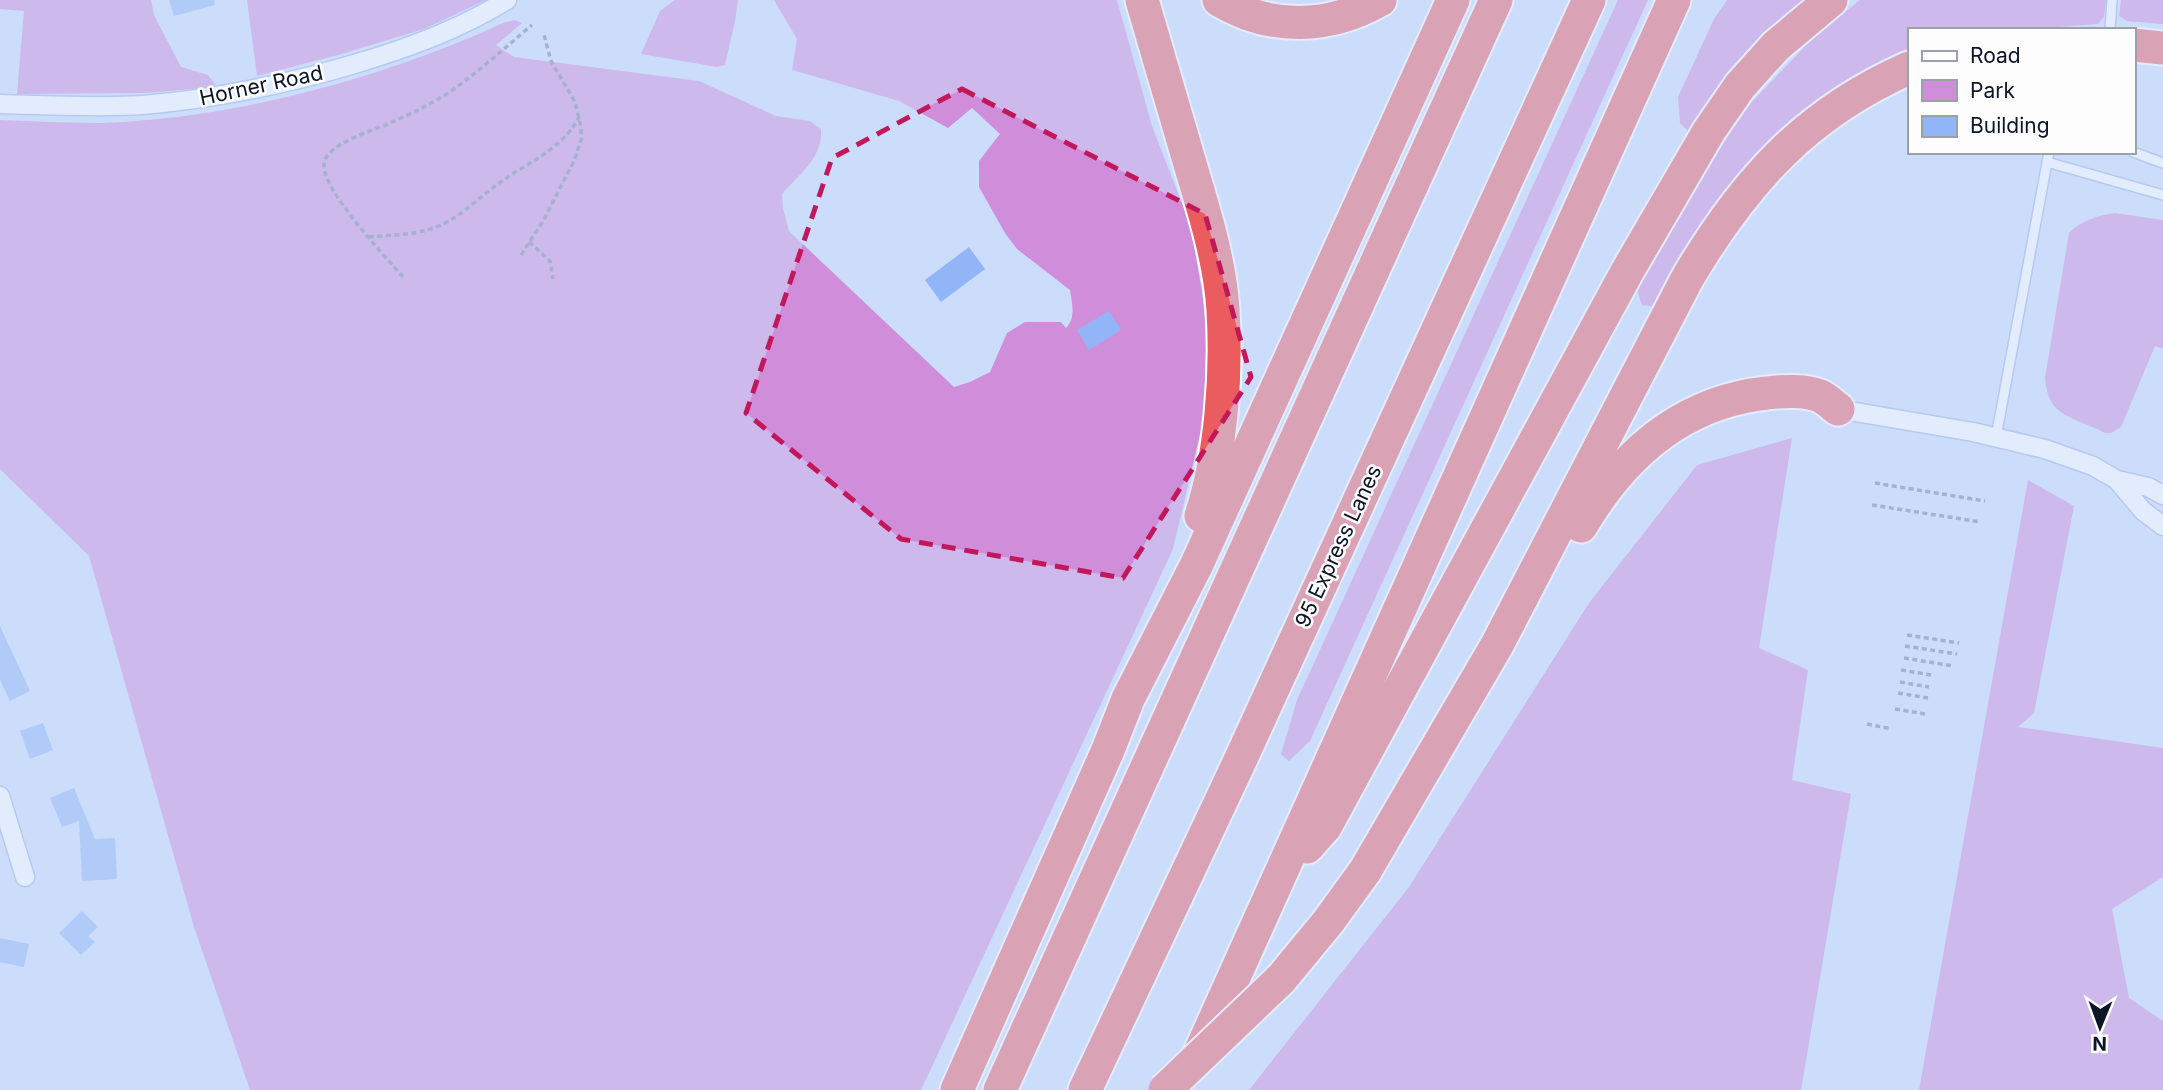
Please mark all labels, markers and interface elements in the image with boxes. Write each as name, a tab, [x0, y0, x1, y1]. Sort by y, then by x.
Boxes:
legend	[1908, 28, 2135, 154]
text: Road	[1970, 43, 2021, 68]
street label: Horner Road	[197, 60, 325, 110]
text: Park	[1970, 78, 2015, 103]
text: Building	[1970, 113, 2050, 138]
street label: 95 Express Lanes	[1289, 461, 1387, 631]
north arrow	[2065, 992, 2135, 1062]
text: N	[2092, 1032, 2107, 1055]

